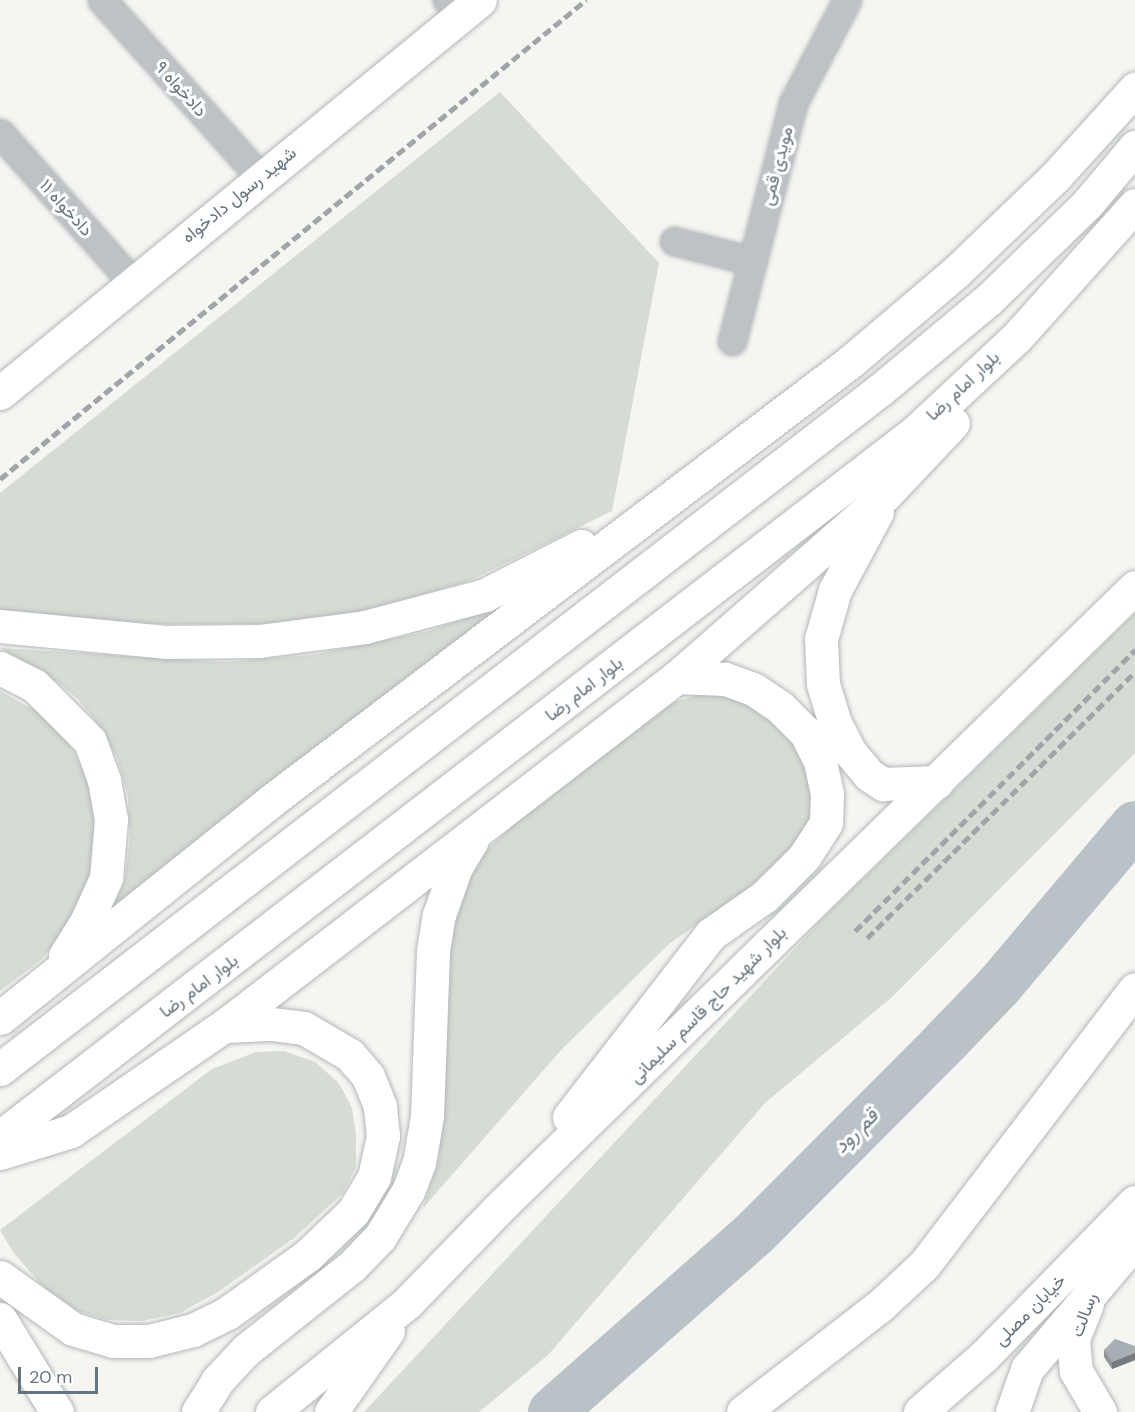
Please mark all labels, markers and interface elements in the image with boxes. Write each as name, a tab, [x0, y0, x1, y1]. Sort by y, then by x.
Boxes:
street label: دادخواه ۹	[150, 57, 212, 121]
street label: مویدی قمی	[756, 124, 798, 208]
street label: شهید رسول دادخواه	[177, 142, 301, 248]
street label: دادخواه ۱۱	[35, 175, 97, 241]
street label: بلوار امام رضا	[922, 347, 1004, 425]
street label: بلوار امام رضا	[541, 652, 627, 726]
street label: بلوار شهید حاج قاسم سلیمانی	[625, 922, 791, 1088]
street label: بلوار امام رضا	[156, 949, 242, 1023]
water label: قم رود	[829, 1104, 883, 1158]
street label: خیابان مصلی	[990, 1270, 1070, 1350]
street label: رسالت	[1066, 1290, 1102, 1340]
scale bar	[21, 1355, 100, 1393]
text: 20 m	[29, 1365, 72, 1389]

